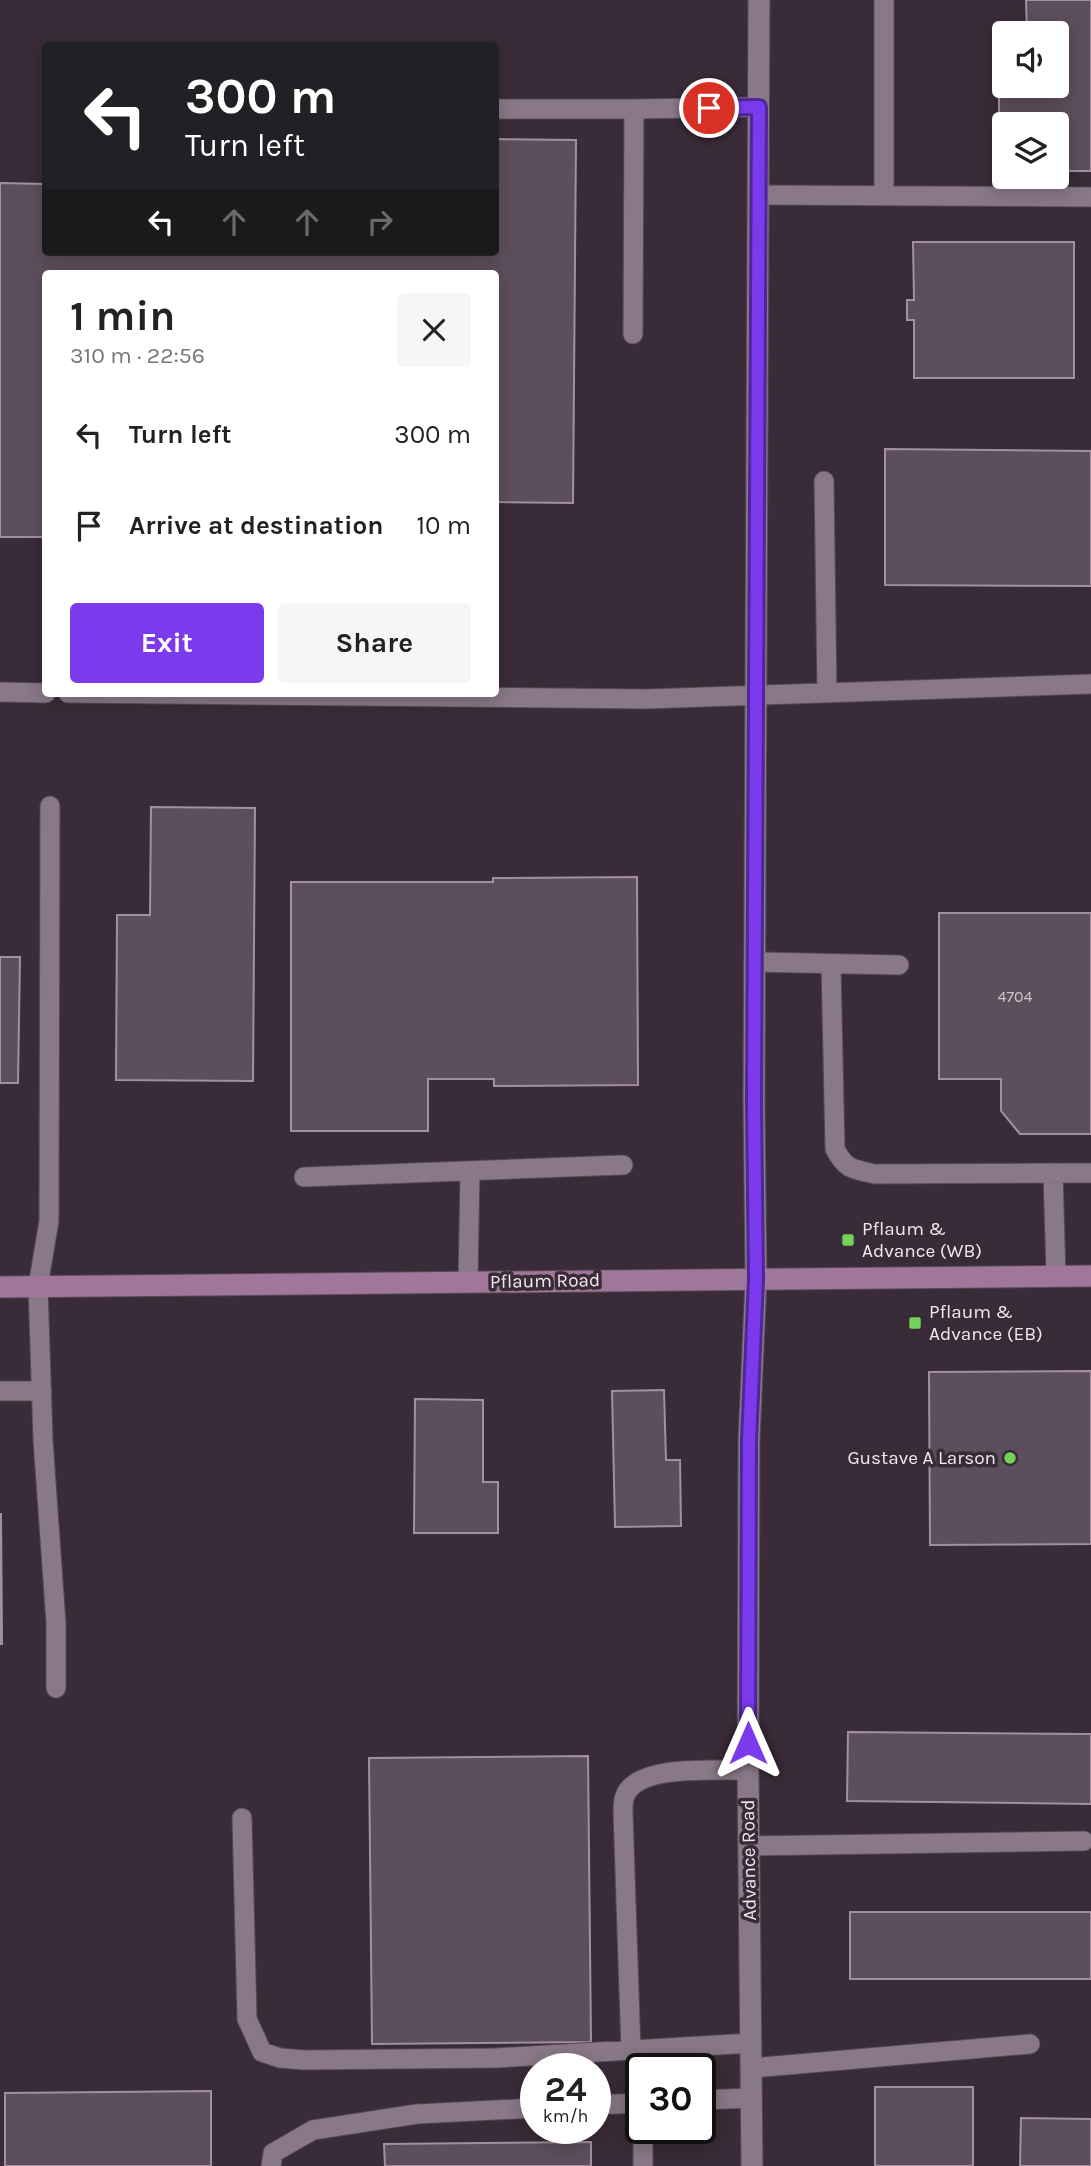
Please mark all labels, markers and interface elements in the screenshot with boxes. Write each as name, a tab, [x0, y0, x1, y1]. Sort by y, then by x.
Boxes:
map controls	[992, 21, 1069, 189]
button: sound	[992, 21, 1069, 98]
text: 300 m	[185, 68, 336, 125]
icon: left	[70, 70, 161, 161]
pin	[679, 78, 739, 138]
icon: arrive	[690, 89, 728, 127]
button: layers	[992, 112, 1069, 189]
text: Turn left	[185, 127, 305, 164]
icon: left	[142, 203, 180, 241]
icon: ahead	[215, 203, 253, 241]
icon: ahead	[288, 203, 326, 241]
icon: right	[361, 203, 399, 241]
text: 1 min	[70, 291, 175, 341]
button: close	[397, 293, 471, 367]
text: 310 m · 22:56	[70, 342, 205, 369]
icon: left	[70, 416, 108, 454]
text: Turn left	[129, 419, 231, 450]
text: 300 m	[394, 419, 471, 450]
icon: arrive	[70, 507, 108, 545]
text: Arrive at destination	[129, 510, 383, 541]
text: 10 m	[416, 510, 471, 541]
button: Exit	[70, 603, 264, 683]
button: Share	[278, 603, 471, 683]
house number: 4704	[998, 987, 1032, 1006]
place label: Pflaum & Advance (WB)	[862, 1218, 982, 1262]
marker: Pflaum & Advance (WB)	[840, 1232, 856, 1248]
street label: Pflaum Road	[490, 1269, 600, 1293]
place label: Pflaum & Advance (EB)	[929, 1301, 1043, 1345]
marker: Pflaum & Advance (EB)	[907, 1315, 923, 1331]
place label: Gustave A Larson	[847, 1447, 996, 1469]
marker: Gustave A Larson	[1002, 1450, 1018, 1466]
position arrow	[711, 1706, 785, 1780]
street label: Advance Road	[737, 1799, 761, 1921]
speed limit sign: 30	[625, 2053, 716, 2144]
text: 24	[545, 2069, 587, 2110]
text: km/h	[543, 2105, 588, 2127]

